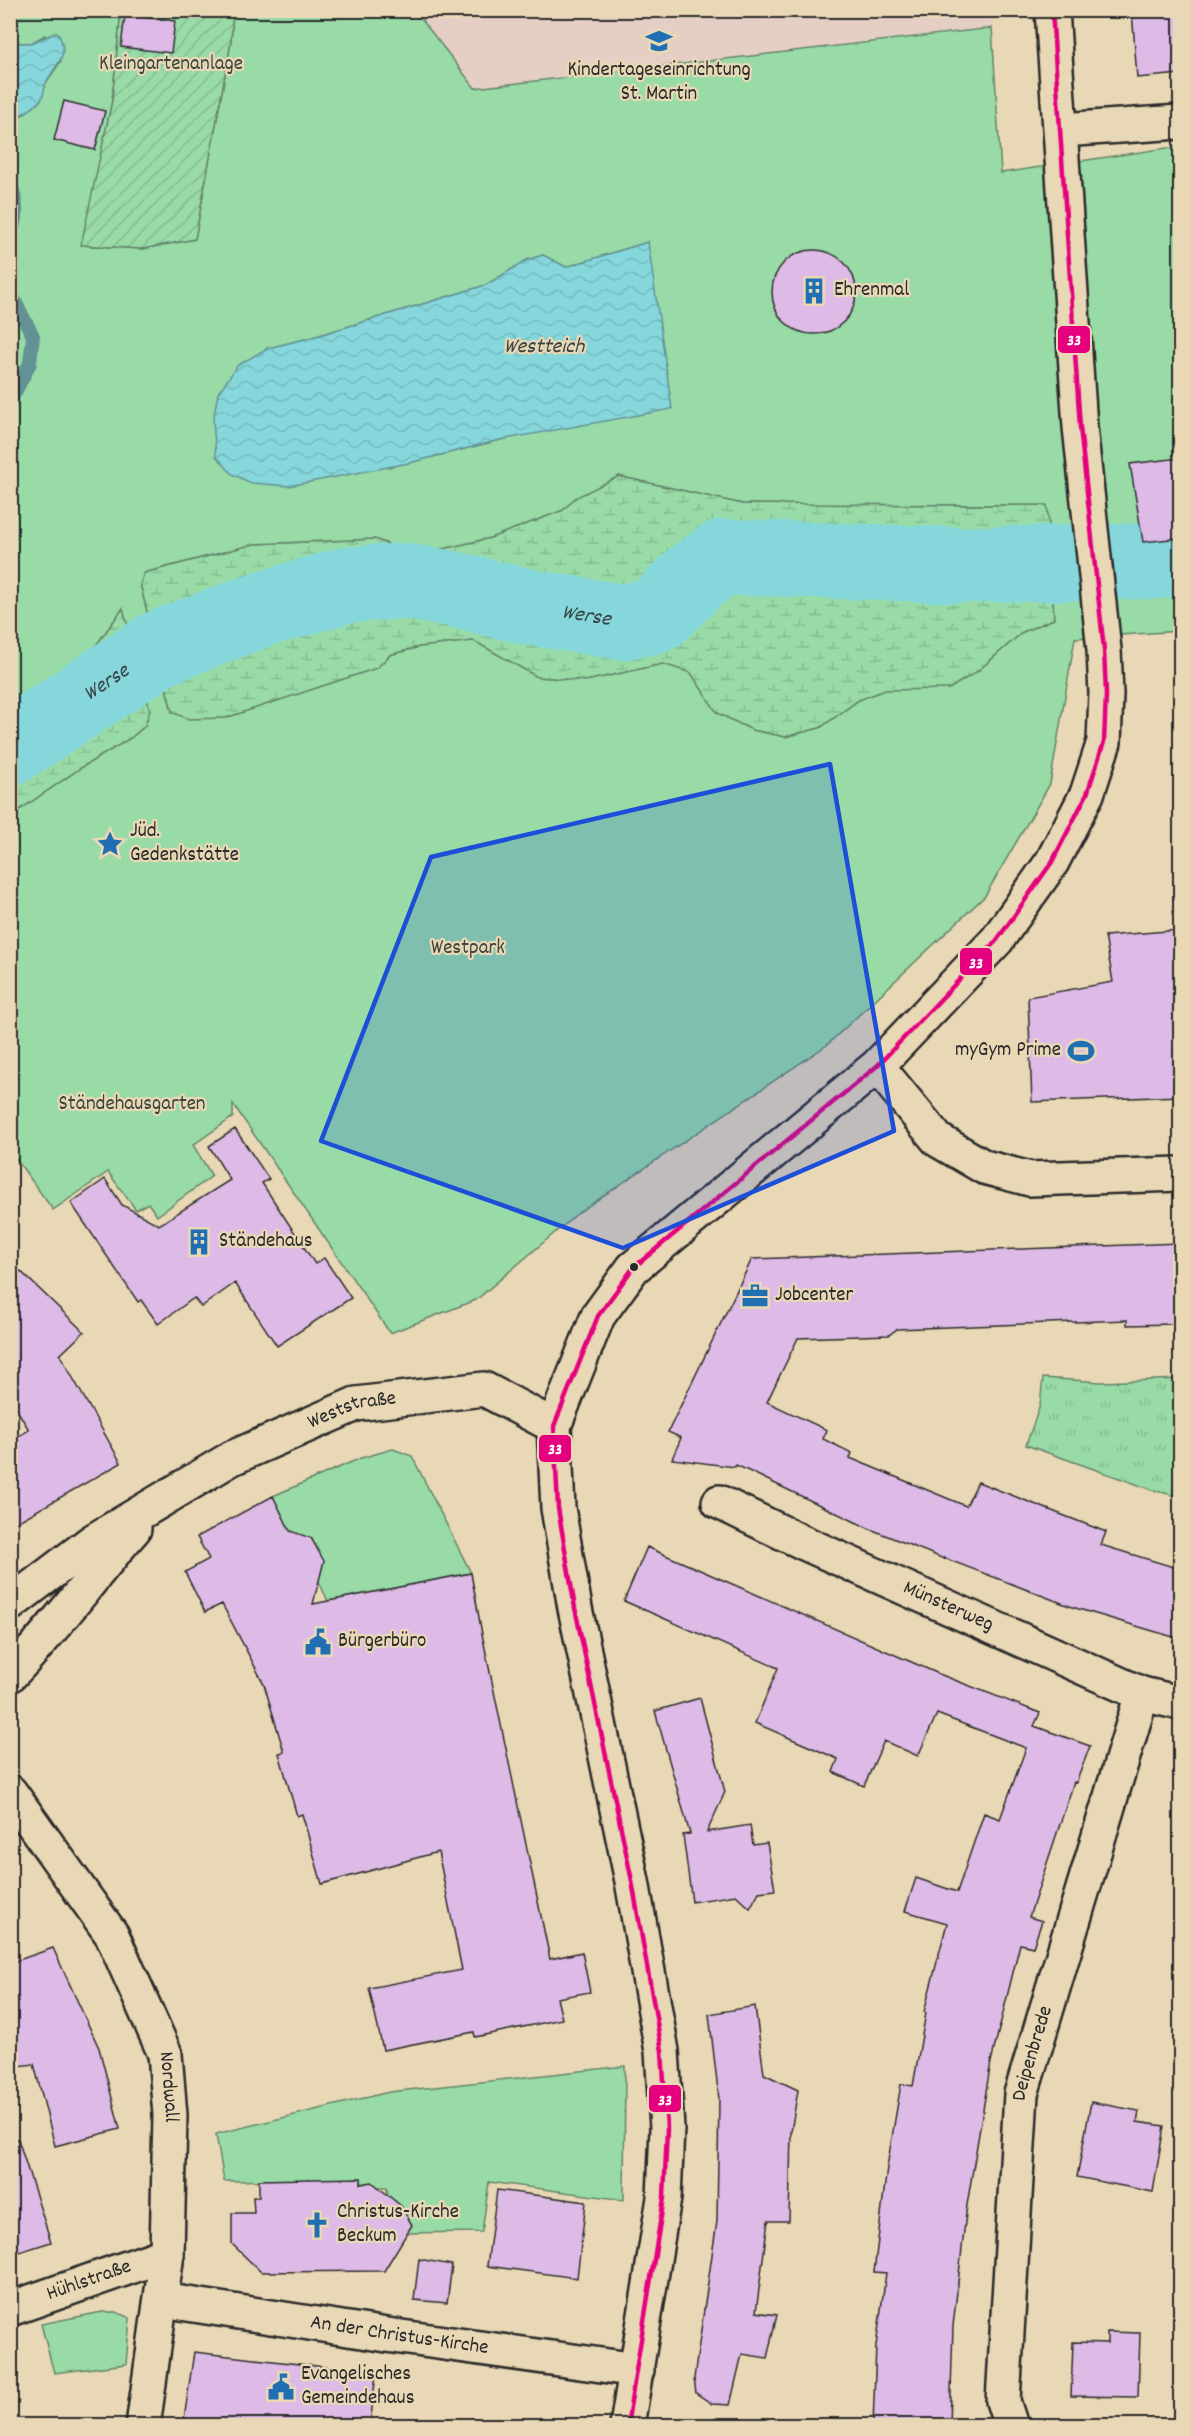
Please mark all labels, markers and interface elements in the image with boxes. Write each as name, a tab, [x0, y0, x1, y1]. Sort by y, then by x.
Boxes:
school or university icon: Kindertageseinrichtung St. Martin	[644, 26, 674, 56]
park label: Kleingartenanlage	[99, 50, 243, 80]
place label: Kindertageseinrichtung St. Martin	[567, 56, 751, 110]
building icon: Ehrenmal	[799, 276, 829, 306]
place label: Ehrenmal	[834, 276, 909, 306]
line badge: 33	[1057, 325, 1091, 354]
text: 33	[1067, 330, 1081, 353]
water label: Westteich	[504, 332, 585, 363]
water label: Werse	[559, 597, 614, 636]
water label: Werse	[78, 656, 137, 710]
place label: Jüd. Gedenkstätte	[130, 817, 239, 871]
place icon: Jüd. Gedenkstätte	[95, 829, 125, 859]
park label: Westpark	[431, 934, 505, 964]
line badge: 33	[959, 947, 993, 976]
text: 33	[969, 953, 983, 976]
place label: myGym Prime	[955, 1036, 1061, 1066]
sports icon: myGym Prime	[1066, 1036, 1096, 1066]
park label: Ständehausgarten	[58, 1090, 206, 1120]
building icon: Ständehaus	[184, 1227, 214, 1257]
place label: Ständehaus	[219, 1227, 313, 1257]
unlabelled marker	[628, 1261, 640, 1273]
office icon: Jobcenter	[740, 1281, 770, 1311]
place label: Jobcenter	[775, 1281, 853, 1311]
street label: Weststraße	[303, 1384, 398, 1438]
line badge: 33	[538, 1434, 572, 1463]
text: 33	[548, 1439, 562, 1462]
street label: Münsterweg	[898, 1574, 998, 1641]
public building icon: Bürgerbüro	[303, 1627, 333, 1657]
place label: Bürgerbüro	[338, 1627, 426, 1657]
street label: Deipenbrede	[1006, 2002, 1062, 2102]
street label: Nordwall	[150, 2050, 185, 2123]
line badge: 33	[648, 2084, 682, 2113]
text: 33	[658, 2090, 672, 2113]
place label: Christus-Kirche Beckum	[337, 2198, 459, 2252]
church icon: Christus-Kirche Beckum	[302, 2210, 332, 2240]
street label: Hühlstraße	[43, 2253, 136, 2310]
street label: An der Christus-Kirche	[308, 2308, 490, 2364]
place label: Evangelisches Gemeindehaus	[301, 2360, 415, 2414]
public building icon: Evangelisches Gemeindehaus	[266, 2372, 296, 2402]

